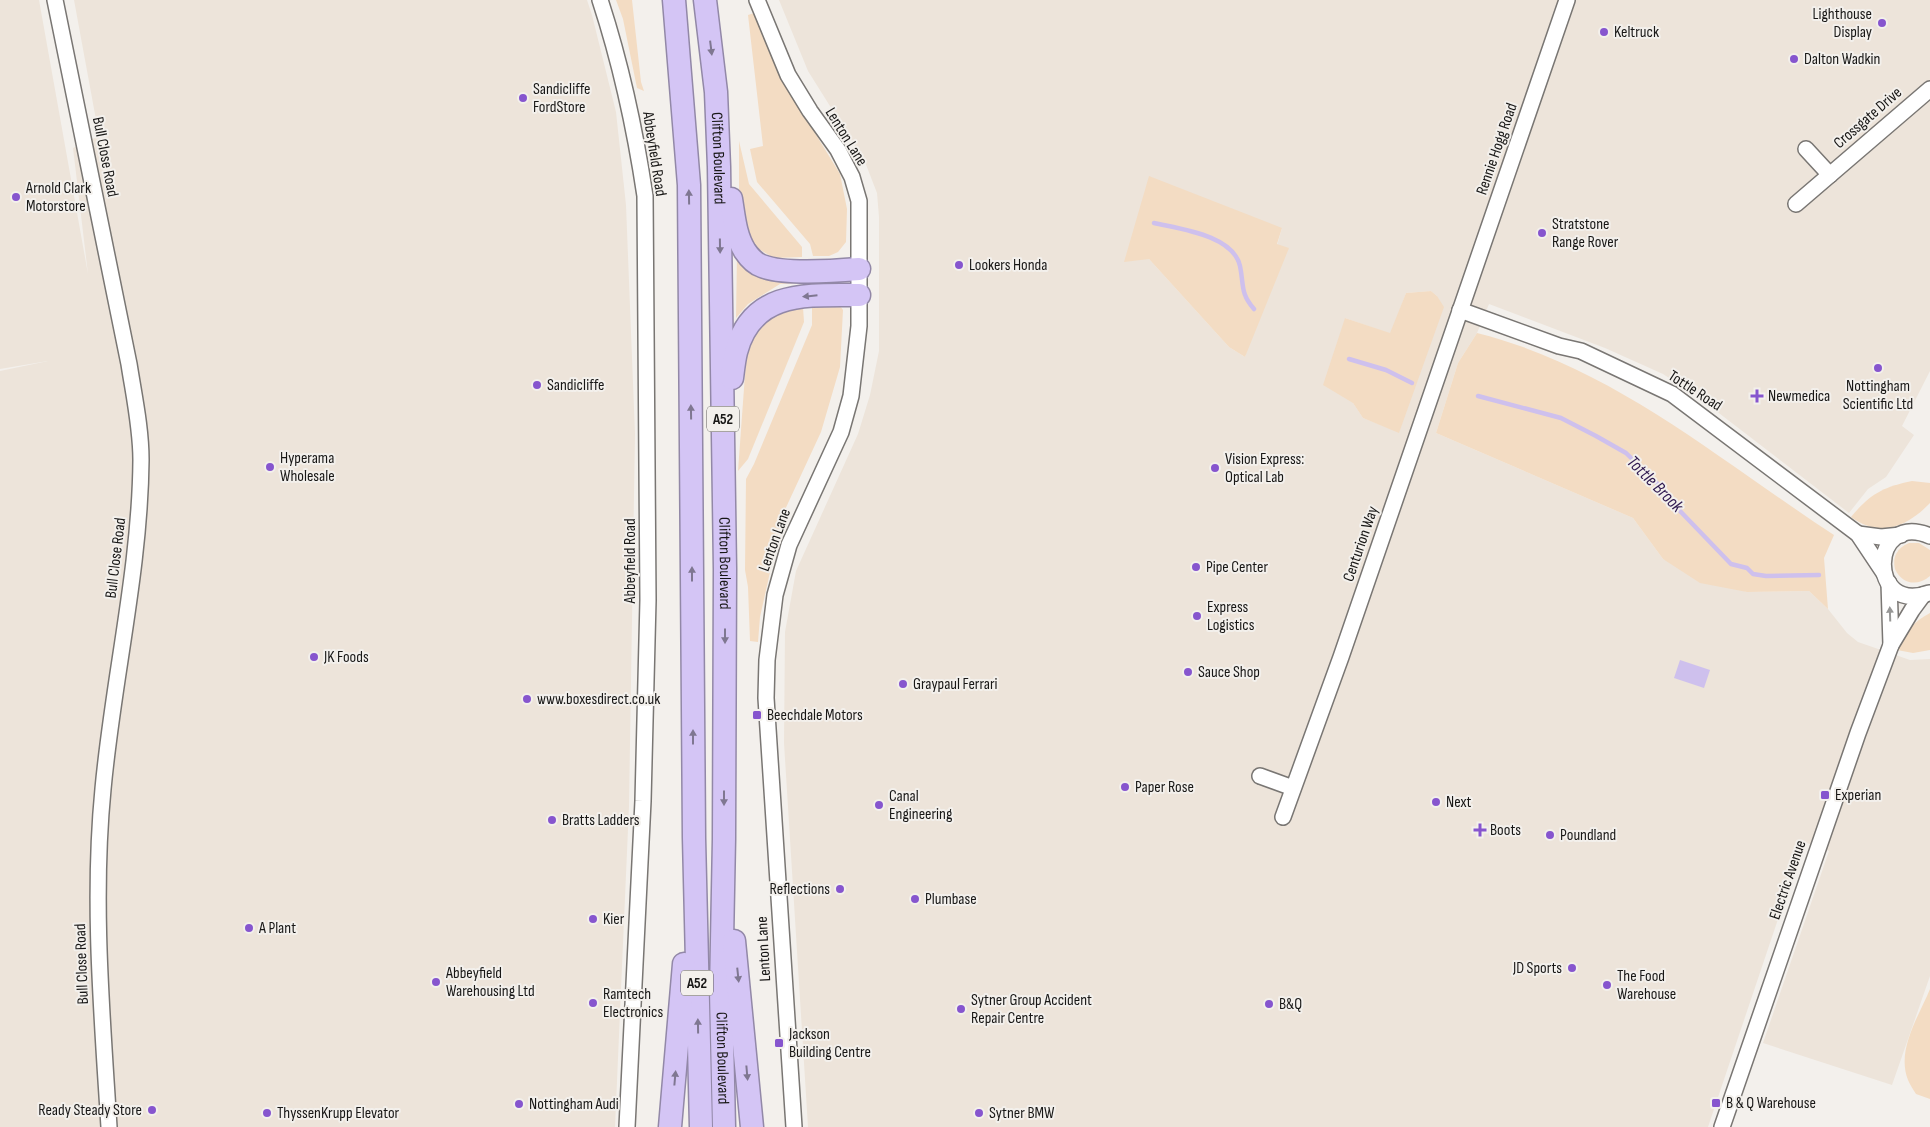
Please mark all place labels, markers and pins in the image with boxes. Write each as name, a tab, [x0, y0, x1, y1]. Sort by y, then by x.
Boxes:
place label: Lighthouse Display	[1813, 5, 1872, 42]
marker: Lighthouse Display	[1876, 17, 1888, 29]
place label: Keltruck	[1614, 23, 1659, 42]
marker: Keltruck	[1598, 26, 1610, 38]
place label: Dalton Wadkin	[1804, 50, 1880, 69]
marker: Dalton Wadkin	[1788, 53, 1800, 65]
place label: Sandicliffe FordStore	[533, 80, 590, 117]
marker: Sandicliffe FordStore	[517, 92, 529, 104]
place label: Arnold Clark Motorstore	[25, 179, 91, 216]
marker: Arnold Clark Motorstore	[10, 191, 22, 203]
place label: Stratstone Range Rover	[1552, 215, 1619, 252]
marker: Stratstone Range Rover	[1536, 227, 1548, 239]
place label: Lookers Honda	[969, 256, 1047, 275]
marker: Lookers Honda	[953, 259, 965, 271]
marker: Nottingham Scientific Ltd	[1872, 362, 1884, 374]
place label: Sandicliffe	[547, 376, 604, 395]
place label: Nottingham Scientific Ltd	[1843, 377, 1913, 414]
marker: Sandicliffe	[531, 379, 543, 391]
place label: Newmedica	[1768, 387, 1830, 406]
marker: Newmedica	[1750, 389, 1764, 403]
place label: Hyperama Wholesale	[280, 449, 335, 486]
place label: Vision Express: Optical Lab	[1225, 450, 1304, 487]
marker: Hyperama Wholesale	[264, 461, 276, 473]
marker: Vision Express: Optical Lab	[1209, 462, 1221, 474]
place label: Pipe Center	[1206, 558, 1269, 577]
marker: Pipe Center	[1190, 561, 1202, 573]
place label: Express Logistics	[1207, 598, 1255, 635]
marker: Express Logistics	[1191, 610, 1203, 622]
place label: JK Foods	[323, 648, 369, 667]
marker: JK Foods	[308, 651, 320, 663]
place label: Sauce Shop	[1198, 663, 1260, 682]
marker: Sauce Shop	[1182, 666, 1194, 678]
place label: Graypaul Ferrari	[913, 675, 998, 694]
marker: Graypaul Ferrari	[897, 678, 909, 690]
place label: www.boxesdirect.co.uk	[537, 690, 660, 709]
marker: www.boxesdirect.co.uk	[521, 693, 533, 705]
place label: Beechdale Motors	[767, 706, 863, 725]
marker: Beechdale Motors	[751, 709, 763, 721]
place label: Paper Rose	[1135, 778, 1194, 797]
marker: Paper Rose	[1119, 781, 1131, 793]
place label: Experian	[1835, 786, 1881, 805]
place label: Canal Engineering	[889, 787, 952, 824]
marker: Experian	[1819, 789, 1831, 801]
place label: Next	[1446, 793, 1471, 812]
marker: Next	[1430, 796, 1442, 808]
marker: Canal Engineering	[873, 799, 885, 811]
place label: Bratts Ladders	[562, 811, 640, 830]
marker: Bratts Ladders	[546, 814, 558, 826]
place label: Boots	[1490, 821, 1521, 840]
marker: Boots	[1474, 824, 1486, 836]
place label: Poundland	[1560, 826, 1616, 845]
marker: Poundland	[1544, 829, 1556, 841]
place label: Reflections	[770, 880, 830, 899]
marker: Reflections	[834, 883, 846, 895]
place label: Plumbase	[925, 890, 977, 909]
marker: Plumbase	[909, 893, 921, 905]
place label: Kier	[603, 910, 625, 929]
marker: Kier	[587, 913, 599, 925]
place label: A Plant	[258, 919, 296, 938]
marker: A Plant	[243, 922, 255, 934]
place label: JD Sports	[1512, 959, 1562, 978]
marker: JD Sports	[1566, 962, 1578, 974]
place label: Abbeyfield Warehousing Ltd	[445, 964, 535, 1001]
place label: The Food Warehouse	[1617, 967, 1676, 1004]
marker: Abbeyfield Warehousing Ltd	[430, 976, 442, 988]
marker: The Food Warehouse	[1601, 979, 1613, 991]
place label: Ramtech Electronics	[603, 985, 663, 1022]
place label: Sytner Group Accident Repair Centre	[971, 991, 1092, 1028]
place label: B&Q	[1279, 995, 1302, 1014]
marker: Ramtech Electronics	[587, 997, 599, 1009]
marker: B&Q	[1263, 998, 1275, 1010]
marker: Sytner Group Accident Repair Centre	[955, 1003, 967, 1015]
place label: Jackson Building Centre	[788, 1025, 871, 1062]
marker: Jackson Building Centre	[773, 1037, 785, 1049]
place label: B & Q Warehouse	[1726, 1094, 1816, 1113]
place label: Nottingham Audi	[529, 1095, 619, 1114]
marker: B & Q Warehouse	[1710, 1097, 1722, 1109]
marker: Nottingham Audi	[513, 1098, 525, 1110]
place label: Ready Steady Store	[38, 1101, 142, 1120]
marker: Ready Steady Store	[146, 1104, 158, 1116]
place label: ThyssenKrupp Elevator	[277, 1104, 400, 1123]
place label: Sytner BMW	[989, 1104, 1055, 1123]
marker: ThyssenKrupp Elevator	[261, 1107, 273, 1119]
marker: Sytner BMW	[973, 1107, 985, 1119]

